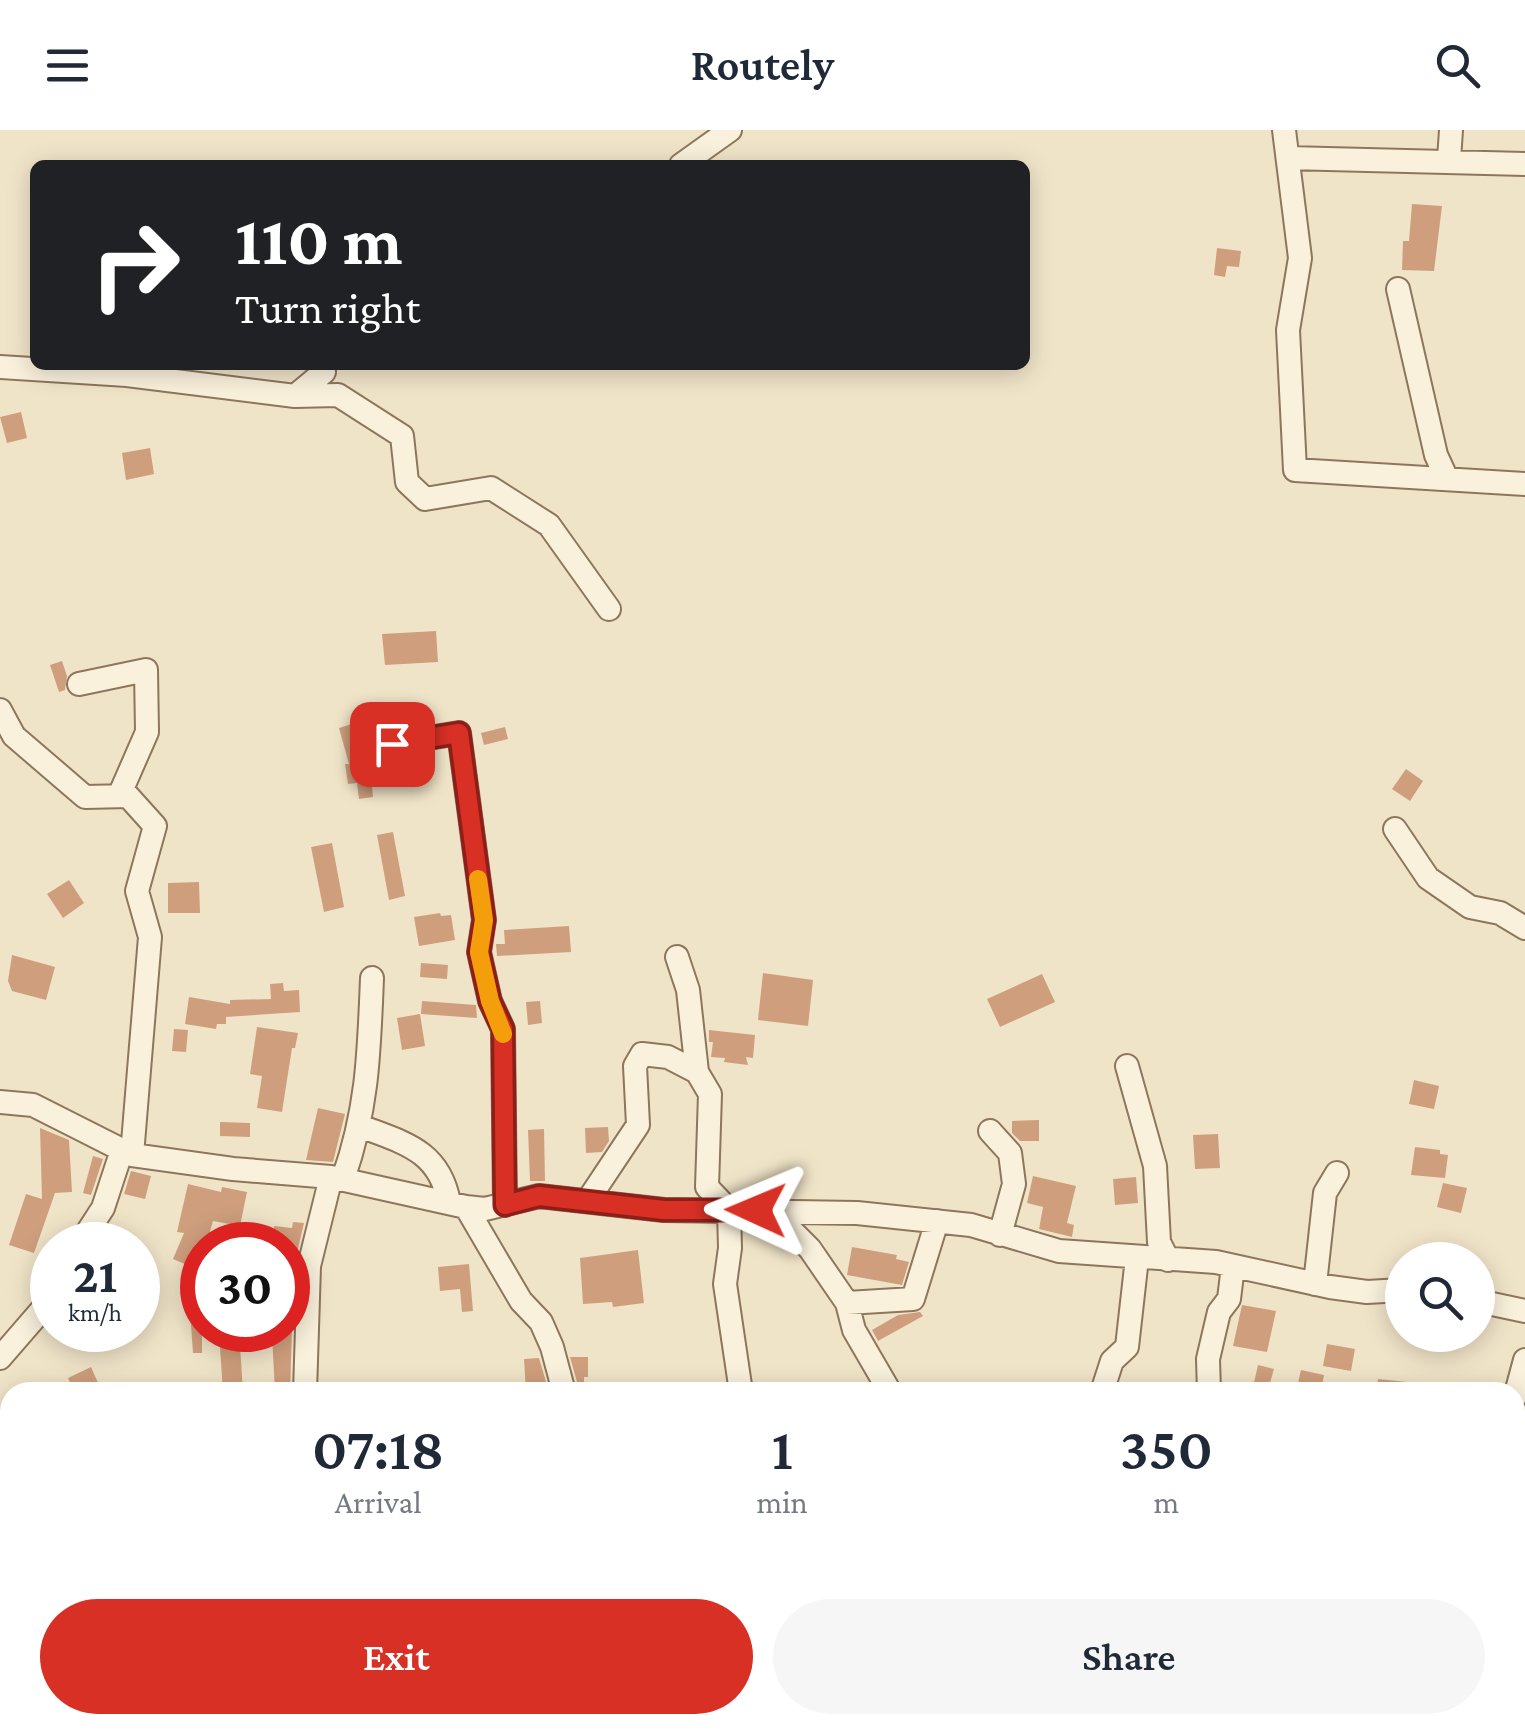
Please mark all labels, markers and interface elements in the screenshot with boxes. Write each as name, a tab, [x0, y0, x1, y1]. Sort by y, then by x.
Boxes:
icon: menu	[40, 38, 95, 93]
icon: search	[1430, 38, 1485, 93]
text: Routely	[691, 40, 834, 90]
icon: right	[70, 200, 200, 330]
text: 110 m	[235, 201, 403, 279]
text: Turn right	[235, 283, 420, 333]
pin	[350, 702, 435, 787]
icon: arrive	[365, 717, 420, 772]
position arrow	[704, 1158, 808, 1262]
speed limit sign: 30	[180, 1222, 310, 1352]
map controls	[1385, 1242, 1495, 1352]
button: search	[1385, 1242, 1495, 1352]
text: 21	[73, 1247, 117, 1303]
text: km/h	[68, 1299, 122, 1326]
text: 07:18	[312, 1415, 444, 1482]
text: 1	[771, 1415, 793, 1482]
text: 350	[1120, 1415, 1213, 1482]
text: Arrival	[335, 1484, 422, 1520]
text: min	[756, 1484, 808, 1520]
text: m	[1154, 1484, 1179, 1520]
button: Exit	[40, 1599, 753, 1714]
button: Share	[773, 1599, 1485, 1714]

